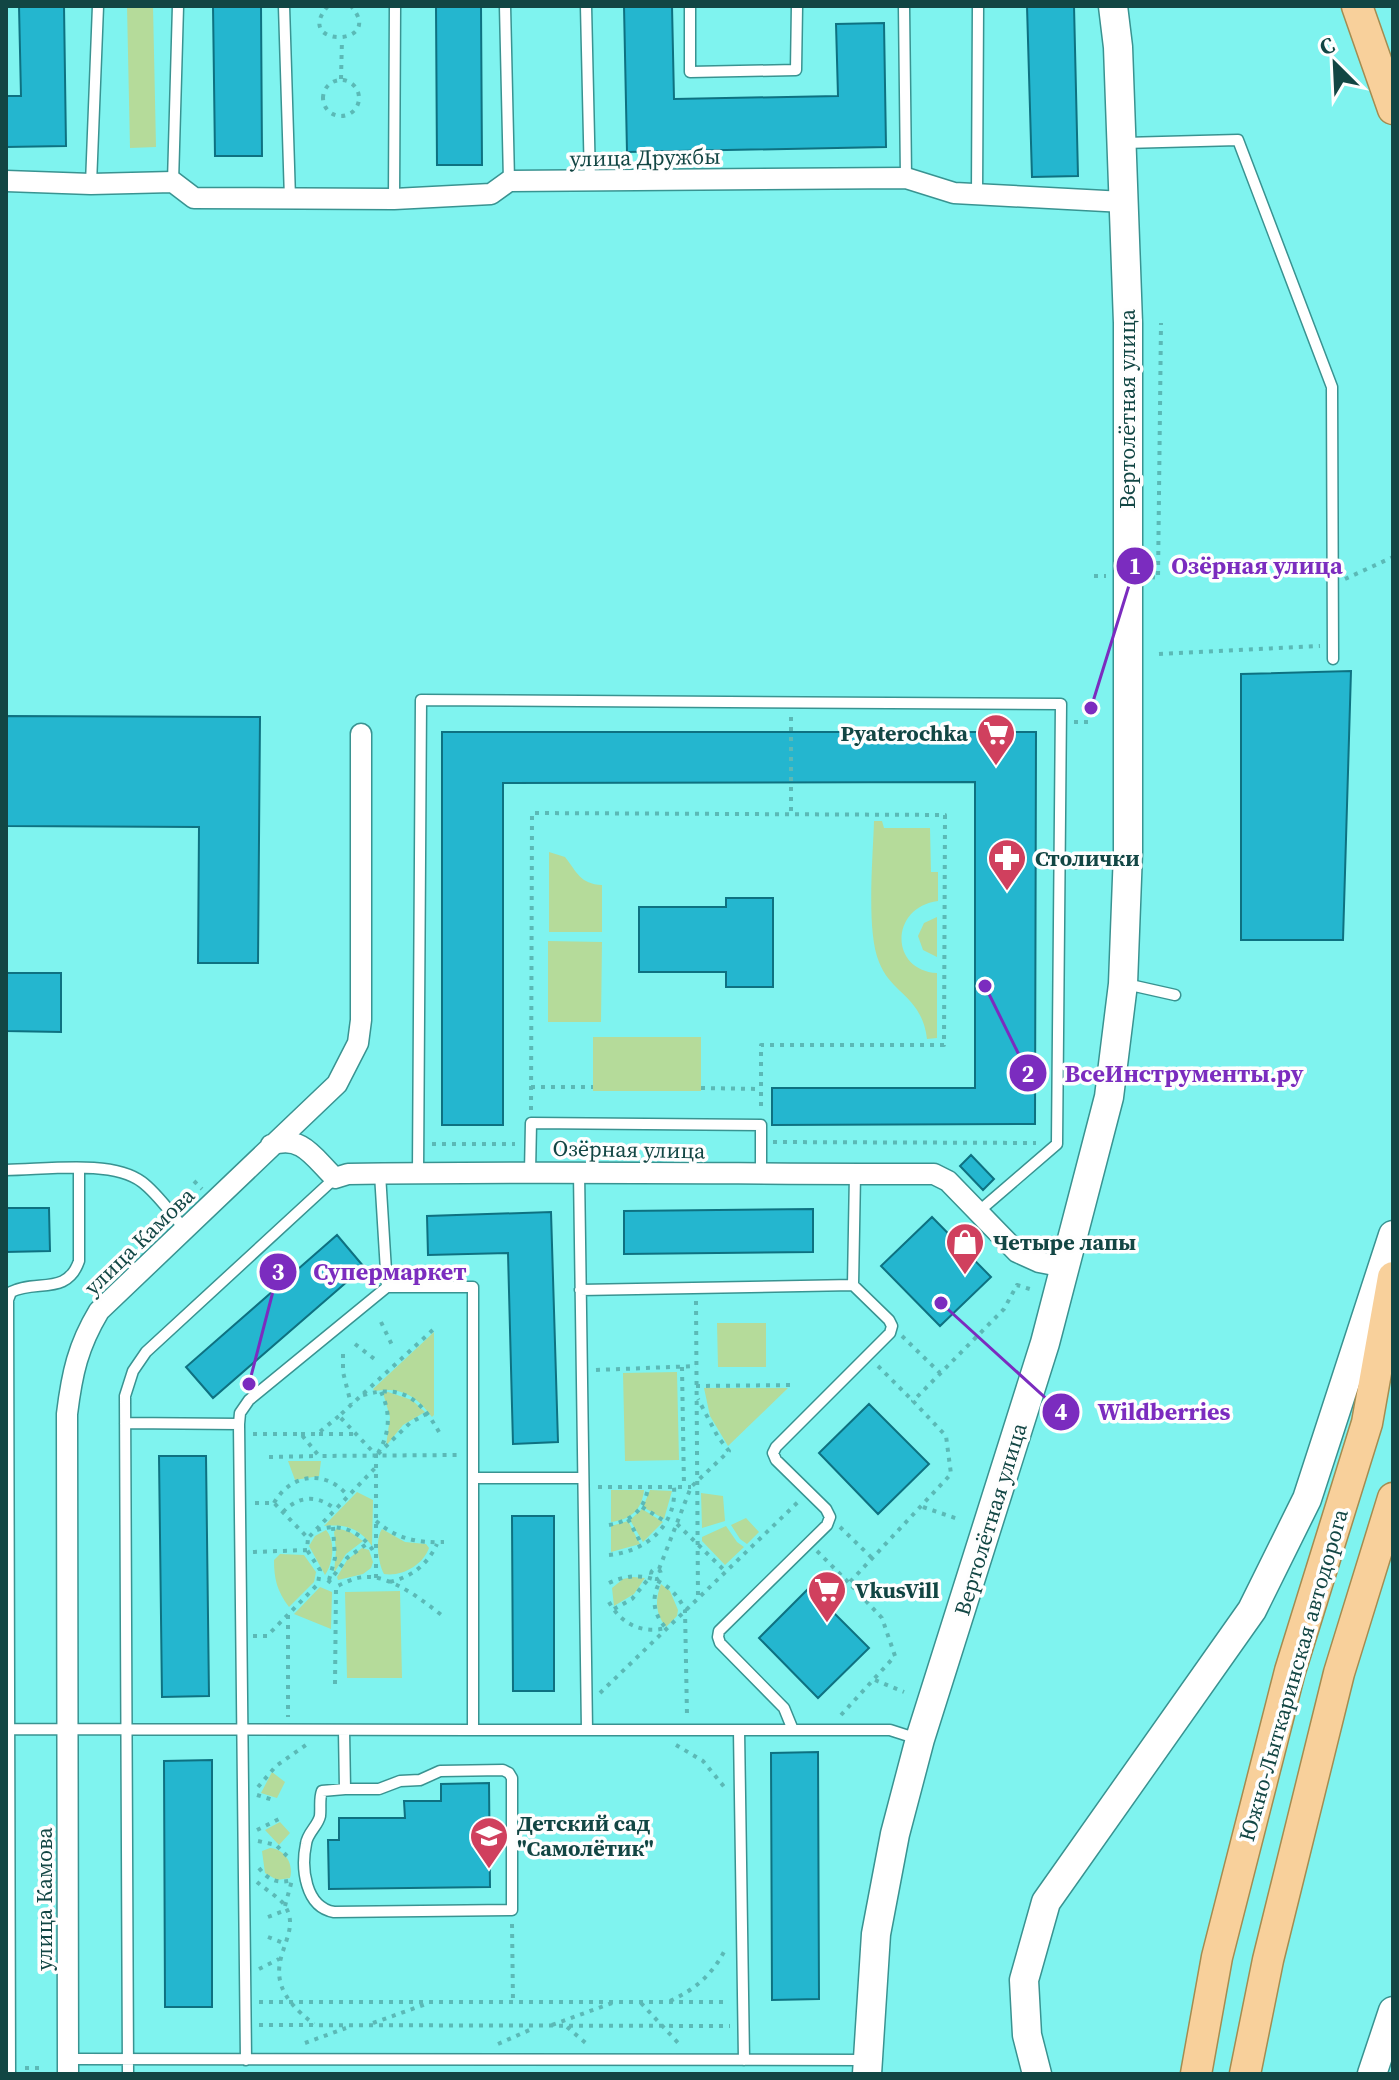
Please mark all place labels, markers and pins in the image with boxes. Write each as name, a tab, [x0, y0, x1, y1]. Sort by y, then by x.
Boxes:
callout: Озёрная улица	[1115, 542, 1359, 590]
supermarket icon: Pyaterochka	[975, 712, 1017, 767]
place label: Pyaterochka	[841, 718, 968, 748]
pharmacy icon: Столички	[986, 837, 1028, 892]
place label: Столички	[1035, 843, 1140, 873]
callout: ВсеИнструменты.ру	[1008, 1049, 1319, 1097]
shop icon: Четыре лапы	[944, 1221, 986, 1276]
place label: Четыре лапы	[993, 1227, 1136, 1257]
callout: Супермаркет	[258, 1248, 483, 1296]
callout: Wildberries	[1041, 1388, 1246, 1436]
supermarket icon: VkusVill	[806, 1569, 848, 1624]
place label: VkusVill	[855, 1575, 939, 1605]
place label: Детский сад "Самолётик"	[517, 1808, 654, 1863]
school or university icon: Детский сад "Самолётик"	[468, 1815, 510, 1870]

